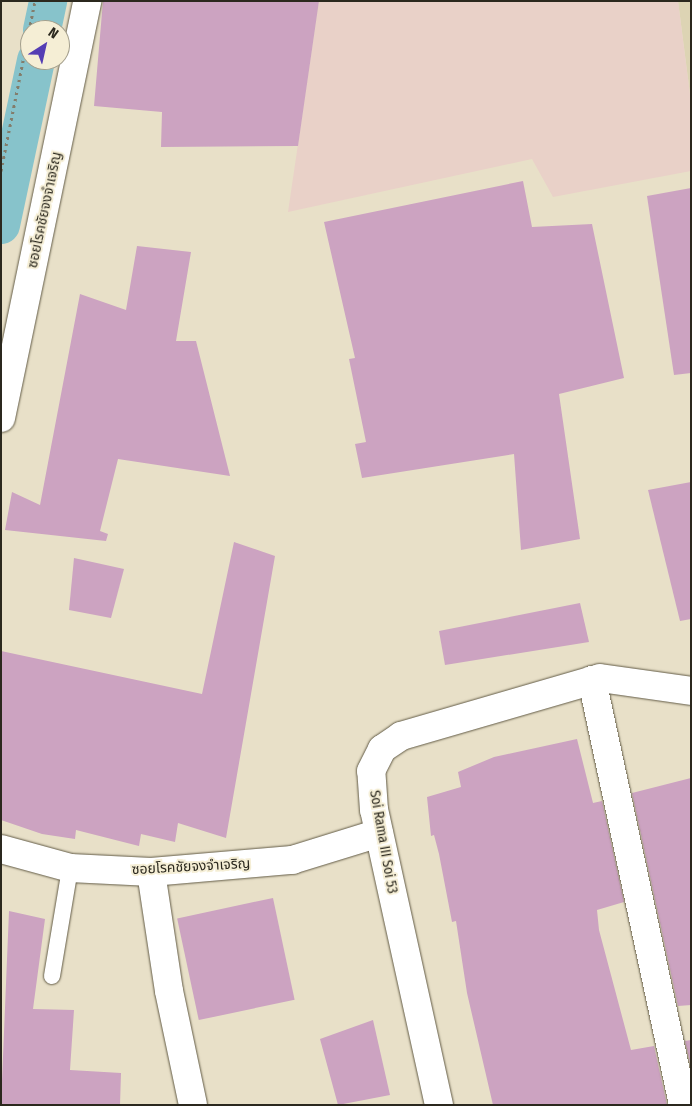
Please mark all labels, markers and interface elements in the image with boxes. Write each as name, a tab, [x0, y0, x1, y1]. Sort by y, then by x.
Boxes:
north arrow	[20, 20, 70, 70]
text: N	[45, 24, 62, 42]
street label: ซอยโรคชัยจงจำเจริญ	[24, 150, 66, 270]
street label: Soi Rama III Soi 53	[366, 789, 400, 895]
street label: ซอยโรคชัยจงจำเจริญ	[131, 856, 251, 878]

